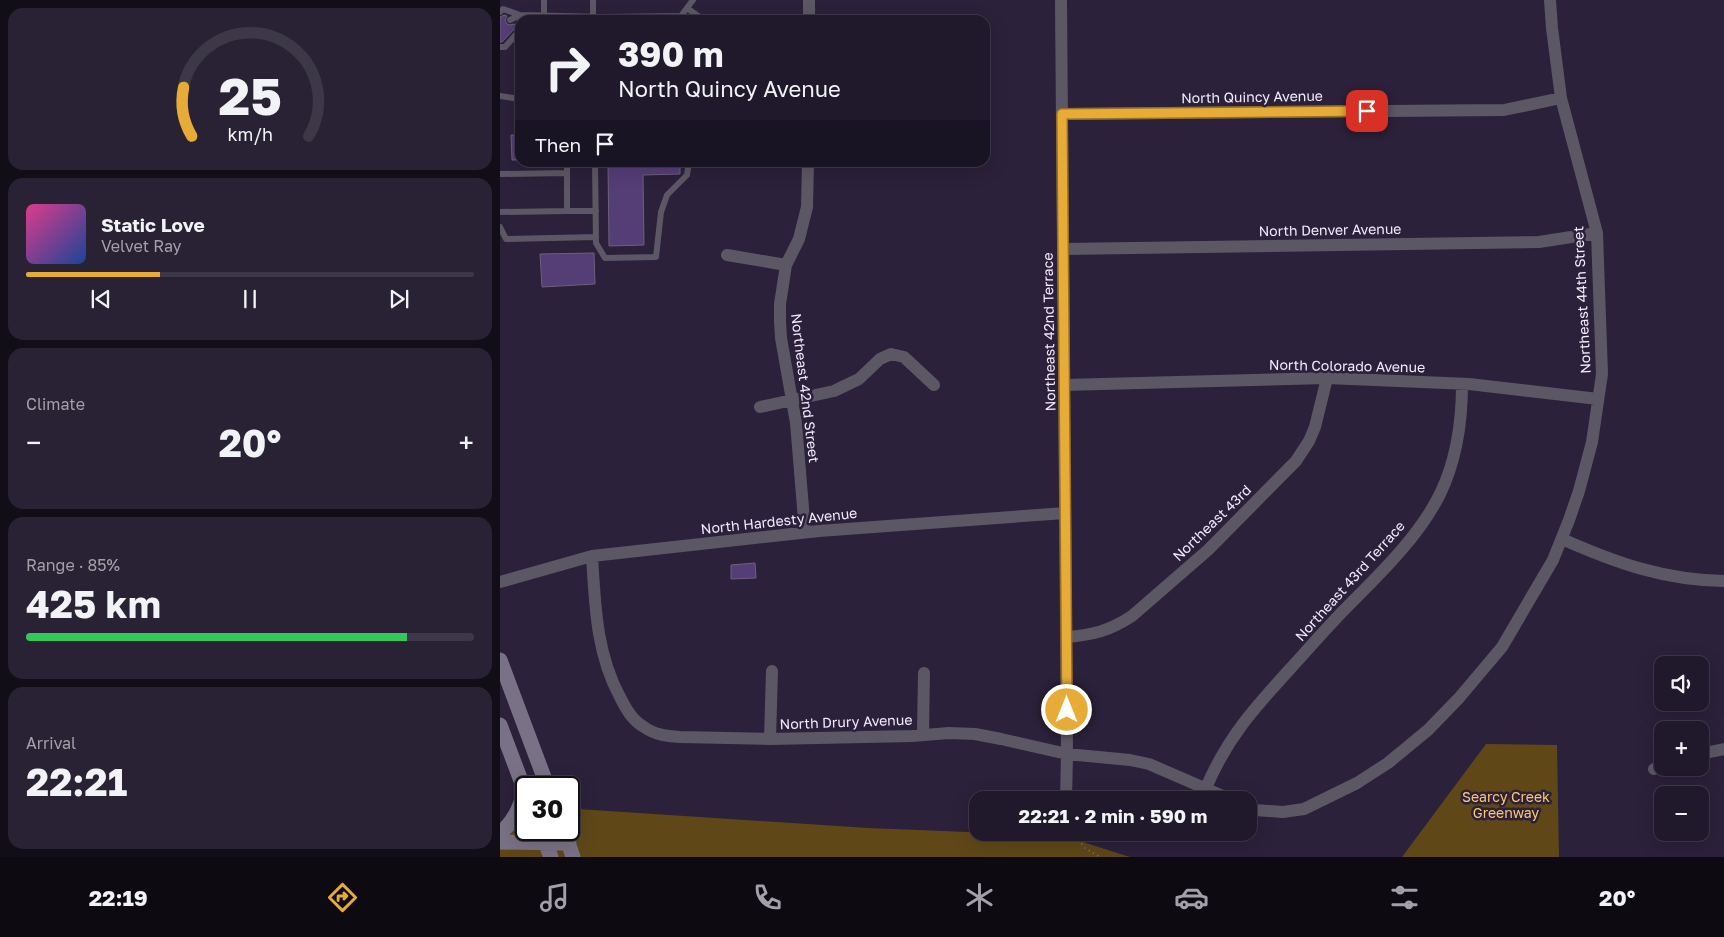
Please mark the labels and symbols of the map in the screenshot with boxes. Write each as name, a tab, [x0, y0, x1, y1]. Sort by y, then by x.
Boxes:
street label: North Quincy Avenue	[1181, 87, 1323, 106]
pin	[1346, 90, 1388, 132]
street label: North Denver Avenue	[1258, 220, 1402, 239]
street label: Northeast 44th Street	[1569, 226, 1594, 374]
street label: Northeast 42nd Terrace	[1039, 252, 1058, 412]
street label: Northeast 42nd Street	[788, 312, 823, 464]
street label: North Colorado Avenue	[1269, 356, 1425, 375]
street label: Northeast 43rd	[1169, 481, 1254, 564]
street label: North Hardesty Avenue	[700, 504, 858, 537]
street label: Northeast 43rd Terrace	[1291, 517, 1408, 644]
position arrow	[1040, 683, 1092, 735]
street label: North Drury Avenue	[779, 711, 913, 732]
speed limit sign: 30	[515, 776, 580, 841]
park label: Searcy Creek Greenway	[1462, 788, 1550, 821]

